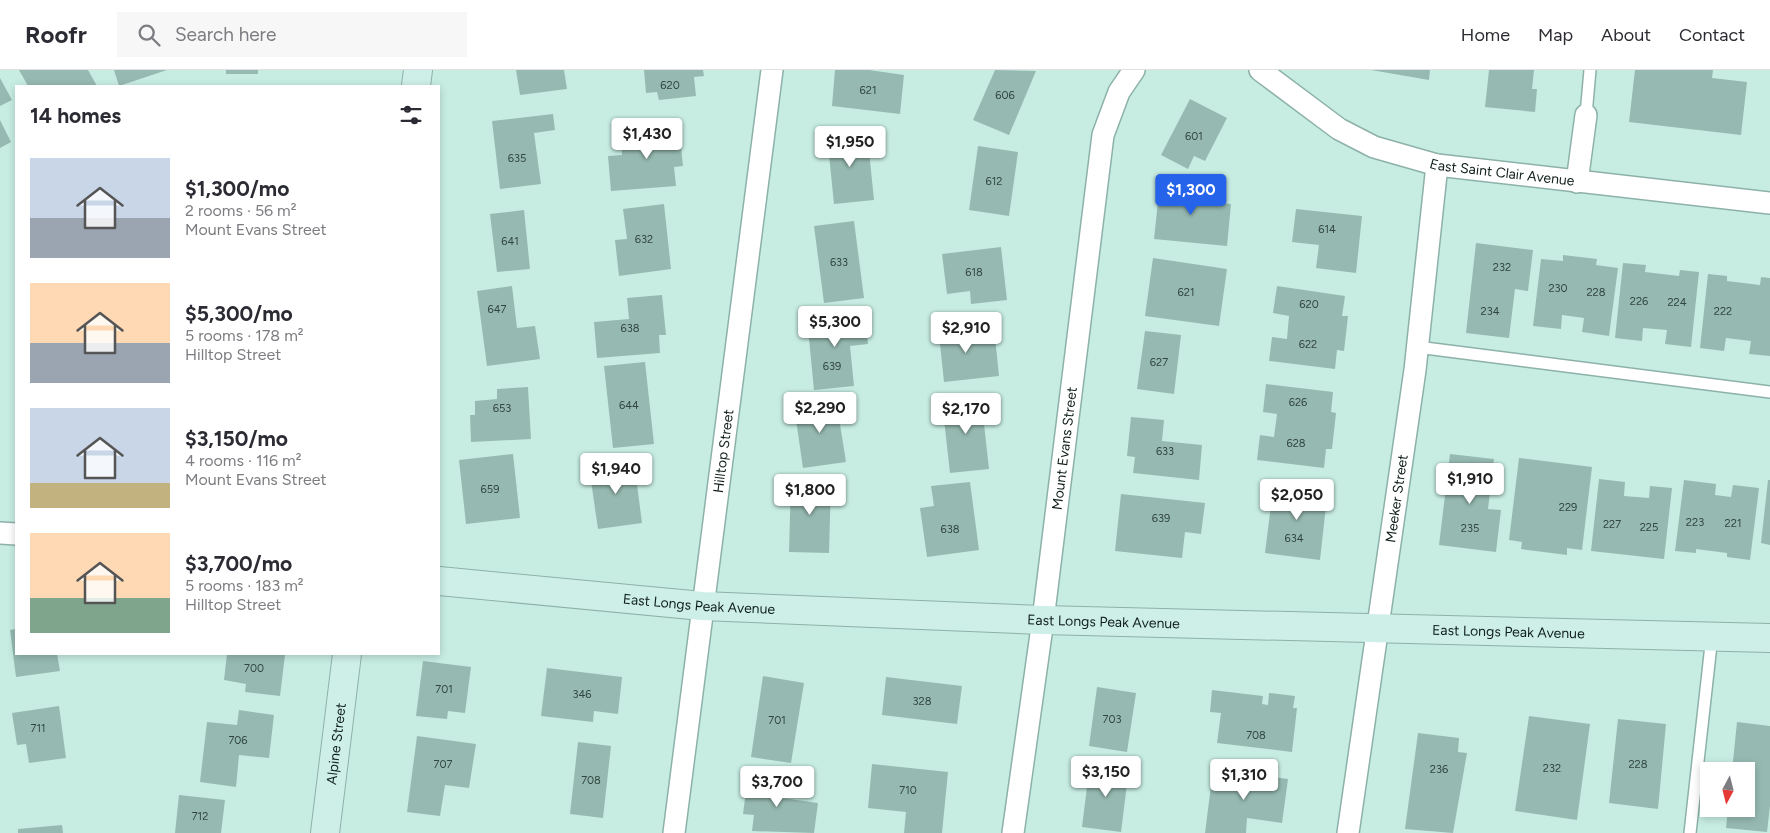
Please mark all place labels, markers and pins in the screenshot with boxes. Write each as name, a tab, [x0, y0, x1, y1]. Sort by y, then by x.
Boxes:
pin: $1,430	[606, 118, 688, 160]
pin: $1,950	[809, 126, 891, 168]
pin: $1,300	[1150, 174, 1232, 216]
pin: $5,300	[794, 306, 876, 348]
pin: $2,910	[925, 312, 1007, 354]
pin: $2,290	[779, 392, 861, 434]
pin: $2,170	[925, 392, 1007, 435]
pin: $1,940	[575, 452, 657, 495]
pin: $1,910	[1429, 462, 1511, 505]
pin: $1,800	[769, 474, 851, 516]
pin: $2,050	[1256, 478, 1338, 521]
pin: $3,150	[1065, 756, 1147, 798]
pin: $1,310	[1203, 758, 1285, 801]
pin: $3,700	[736, 766, 818, 808]

